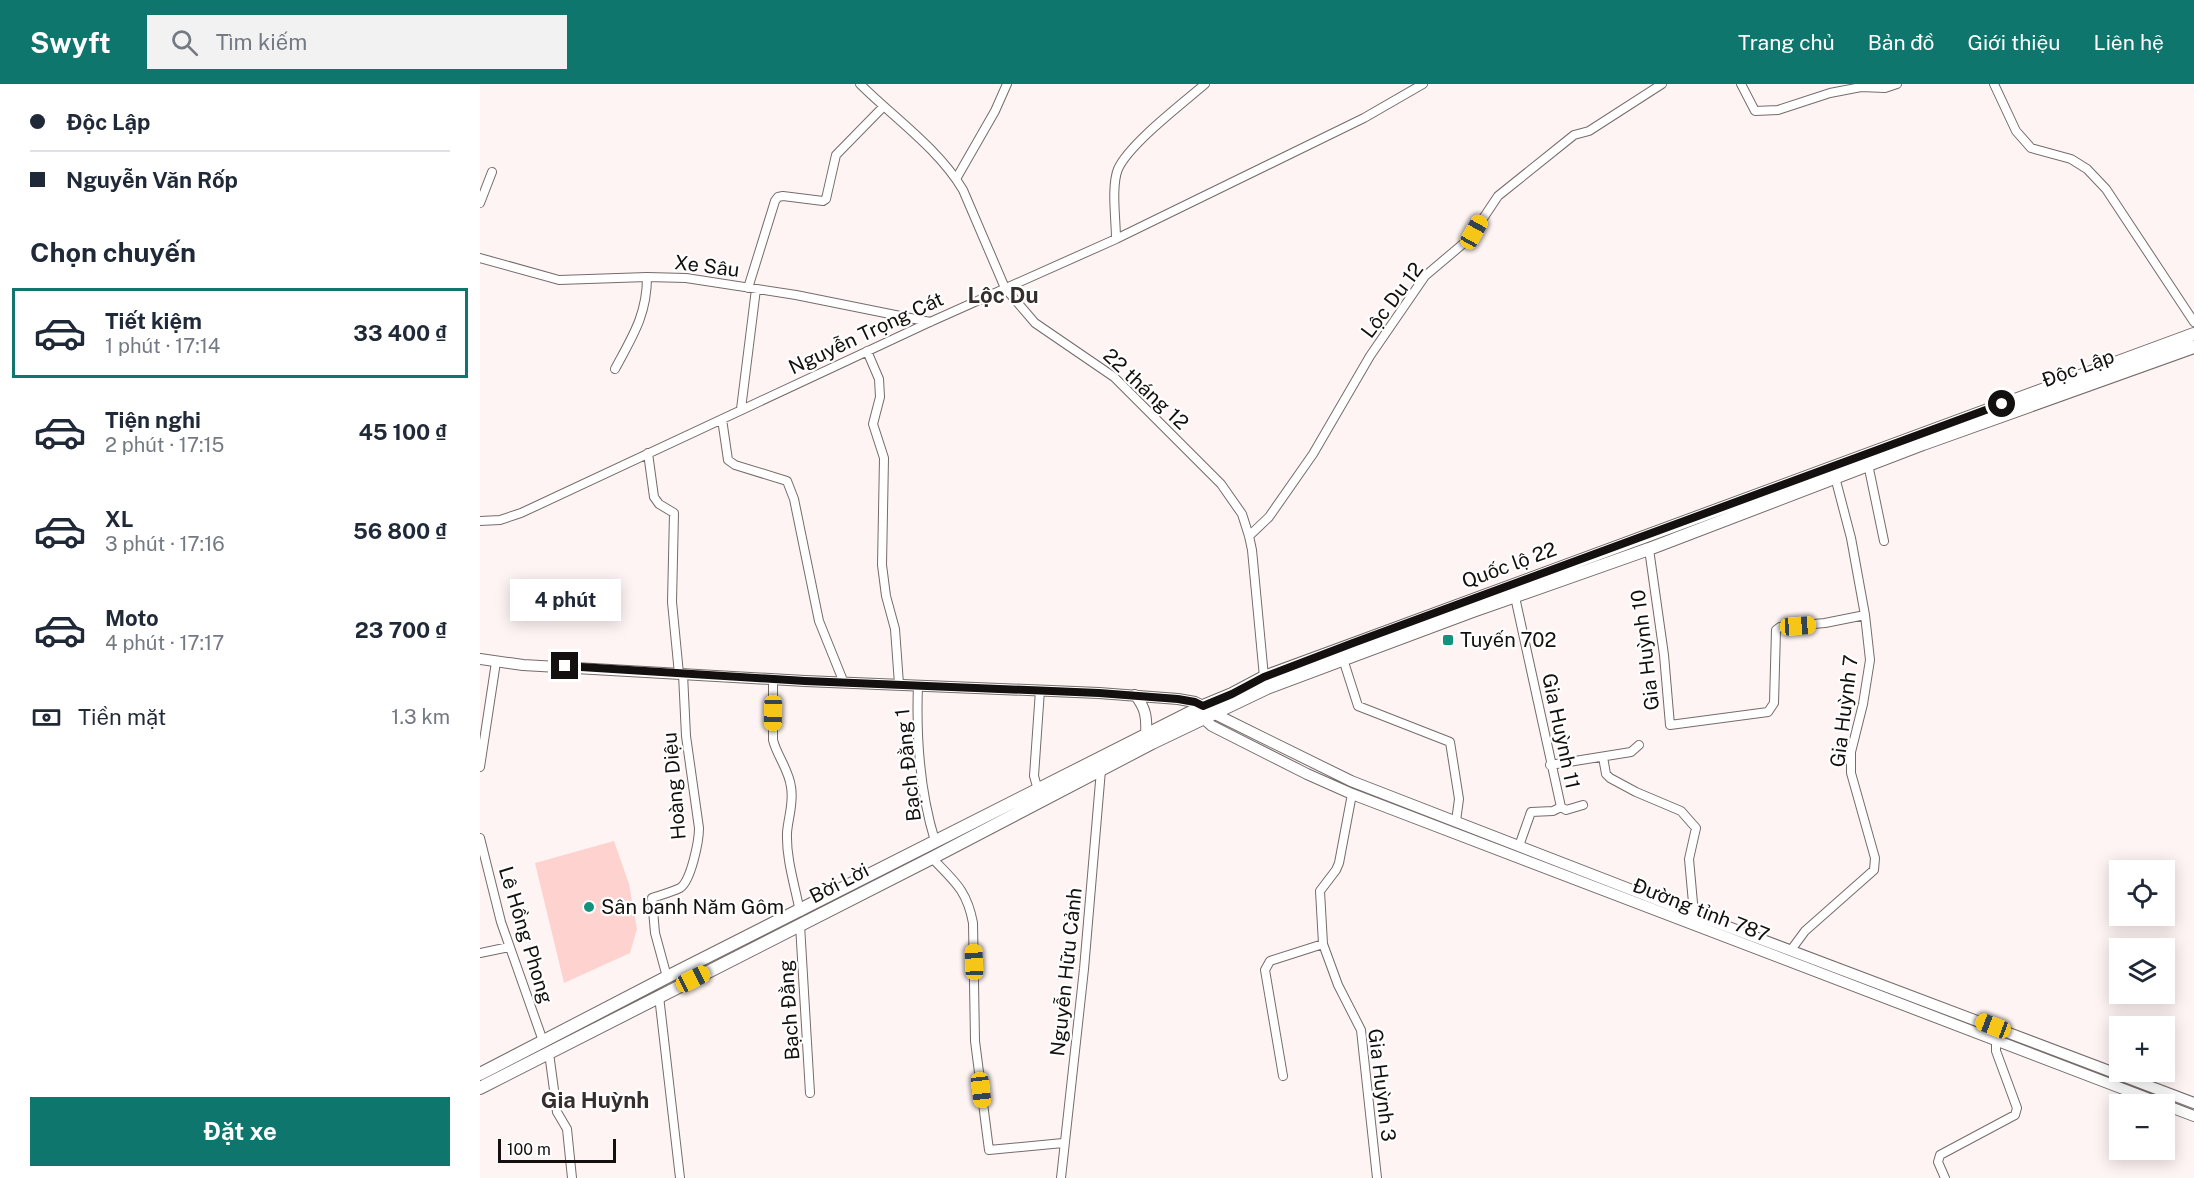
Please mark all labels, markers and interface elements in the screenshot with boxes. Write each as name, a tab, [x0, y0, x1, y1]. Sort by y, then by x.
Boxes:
search box	[147, 15, 567, 69]
text: Swyft	[30, 26, 111, 59]
icon: search	[168, 26, 201, 59]
text: Tìm kiếm	[216, 29, 307, 55]
text: Trang chủ	[1738, 30, 1835, 55]
text: Bản đồ	[1868, 30, 1935, 55]
text: Giới thiệu	[1968, 30, 2061, 55]
text: Liên hệ	[2094, 30, 2164, 55]
text: Độc Lập	[66, 109, 150, 135]
text: Nguyễn Văn Rốp	[66, 167, 238, 193]
car	[1457, 212, 1491, 252]
text: Chọn chuyến	[30, 236, 196, 268]
street label: Xe Sâu	[673, 250, 741, 282]
street label: Lộc Du 12	[1356, 257, 1428, 343]
district label: Lộc Du	[967, 282, 1039, 308]
street label: Nguyễn Trọng Cát	[785, 287, 947, 379]
icon: car	[33, 306, 87, 360]
text: Tiết kiệm	[105, 308, 202, 334]
text: 33 400 ₫	[353, 320, 447, 346]
text: 1 phút · 17:14	[105, 334, 220, 358]
street label: 22 tháng 12	[1098, 343, 1194, 435]
street label: Độc Lập	[2039, 344, 2117, 392]
route start	[1988, 390, 2015, 417]
icon: car	[33, 405, 87, 459]
text: Tiện nghi	[105, 407, 201, 433]
text: 45 100 ₫	[359, 419, 447, 445]
text: 2 phút · 17:15	[105, 433, 224, 457]
icon: car	[33, 504, 87, 558]
text: XL	[105, 506, 133, 532]
text: 56 800 ₫	[353, 518, 447, 544]
text: 3 phút · 17:16	[105, 532, 225, 556]
street label: Quốc lộ 22	[1458, 537, 1560, 593]
callout: 4 phút	[509, 579, 620, 621]
text: 4 phút	[535, 588, 596, 612]
street label: Gia Huỳnh 10	[1626, 588, 1664, 712]
icon: car	[33, 603, 87, 657]
text: Moto	[105, 605, 159, 631]
car	[1779, 616, 1817, 636]
text: 23 700 ₫	[355, 617, 447, 643]
place label: Tuyến 702	[1460, 628, 1556, 652]
text: 4 phút · 17:17	[105, 631, 224, 655]
marker: Tuyến 702	[1441, 633, 1455, 647]
route end	[551, 652, 578, 679]
street label: Gia Huỳnh 7	[1825, 653, 1863, 769]
street label: Gia Huỳnh 11	[1537, 671, 1585, 791]
car	[764, 695, 782, 731]
icon: cash	[30, 701, 63, 734]
text: Tiền mặt	[78, 704, 166, 730]
text: 1.3 km	[391, 705, 450, 729]
street label: Bạch Đằng 1	[890, 707, 926, 823]
street label: Hoàng Diệu	[657, 731, 691, 841]
street label: Bời Lời	[805, 858, 873, 908]
map controls	[2109, 860, 2175, 1160]
button: locate	[2109, 860, 2175, 926]
street label: Lê Hồng Phong	[494, 864, 558, 1006]
street label: Đường tỉnh 787	[1629, 873, 1773, 947]
street label: Nguyễn Hữu Cảnh	[1045, 886, 1087, 1058]
place label: Sân banh Năm Gôm	[601, 895, 784, 919]
marker: Sân banh Năm Gôm	[582, 900, 596, 914]
button: layers	[2109, 938, 2175, 1004]
car	[964, 944, 984, 980]
street label: Bạch Đằng	[774, 959, 804, 1061]
car	[673, 963, 713, 995]
car	[1973, 1011, 2013, 1041]
button: +	[2109, 1016, 2175, 1082]
street label: Gia Huỳnh 3	[1363, 1027, 1401, 1143]
car	[970, 1071, 992, 1109]
district label: Gia Huỳnh	[541, 1087, 649, 1113]
button: −	[2109, 1094, 2175, 1160]
button: Đặt xe	[30, 1097, 450, 1166]
scale bar	[498, 1136, 616, 1164]
text: 100 m	[507, 1140, 551, 1159]

